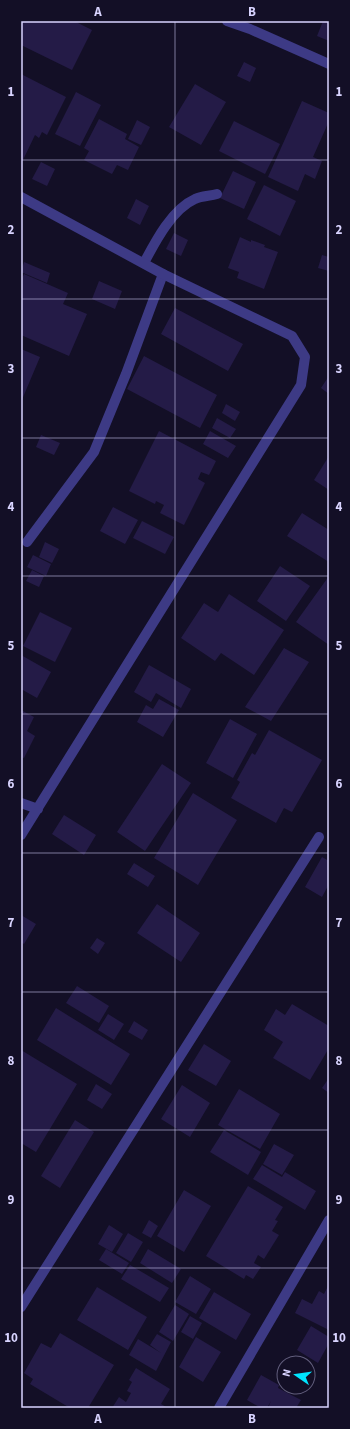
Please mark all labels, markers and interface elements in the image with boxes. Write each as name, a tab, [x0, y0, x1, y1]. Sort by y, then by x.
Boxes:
text: A	[93, 3, 102, 21]
text: B	[248, 3, 256, 21]
text: 1	[8, 83, 15, 101]
text: 1	[336, 83, 343, 101]
text: 2	[8, 221, 15, 239]
text: 2	[336, 221, 343, 239]
text: 3	[8, 360, 15, 378]
text: 3	[336, 360, 343, 378]
text: 4	[8, 498, 15, 516]
text: 4	[336, 498, 343, 516]
text: 5	[8, 637, 15, 655]
text: 5	[336, 637, 343, 655]
text: 6	[8, 775, 15, 793]
text: 6	[336, 775, 343, 793]
text: 7	[8, 914, 15, 932]
text: 7	[336, 914, 343, 932]
text: 8	[8, 1052, 15, 1070]
text: 8	[336, 1052, 343, 1070]
text: 9	[8, 1191, 15, 1209]
text: 9	[336, 1191, 343, 1209]
text: 10	[4, 1329, 18, 1347]
text: 10	[332, 1329, 346, 1347]
north arrow	[276, 1355, 316, 1395]
text: N	[279, 1368, 295, 1378]
text: A	[93, 1410, 102, 1428]
text: B	[248, 1410, 256, 1428]

